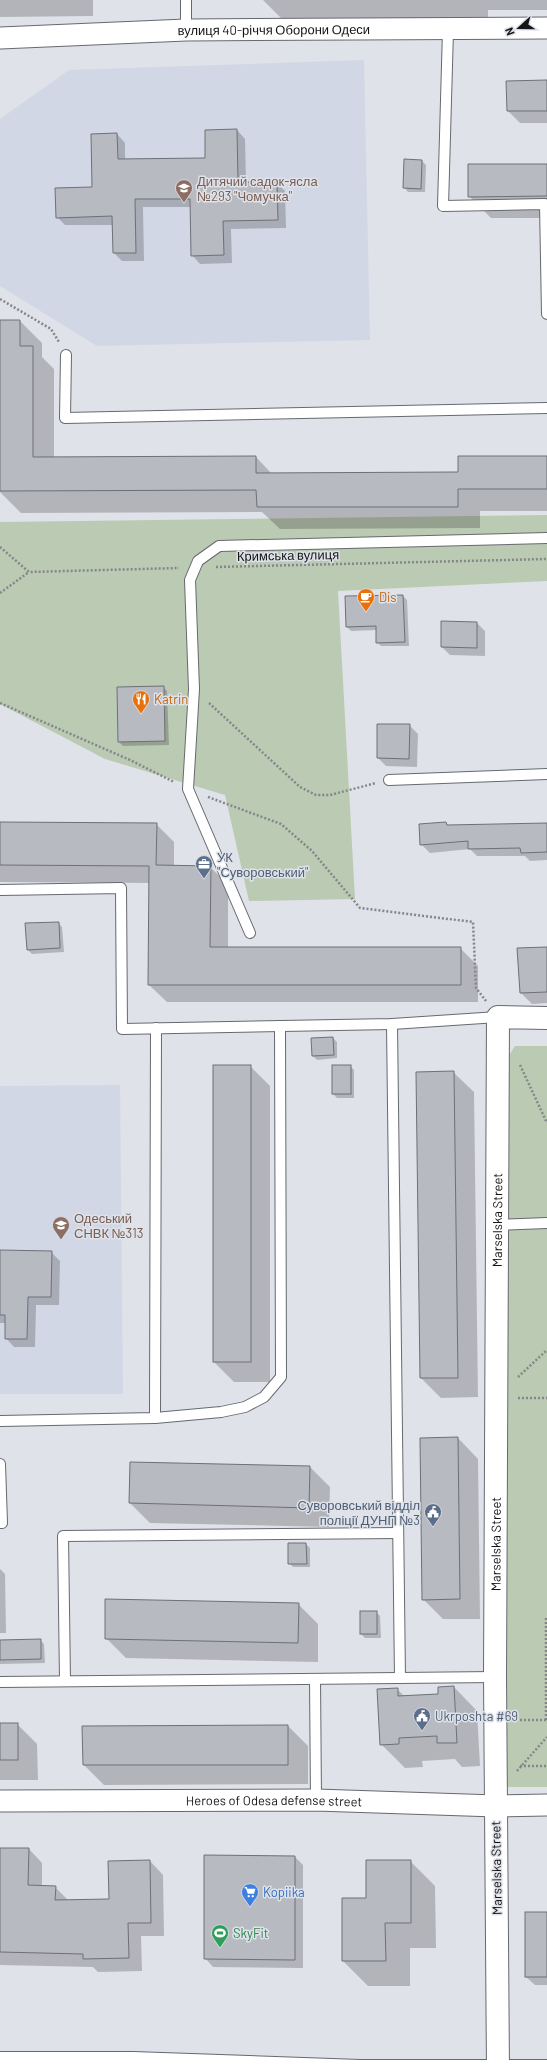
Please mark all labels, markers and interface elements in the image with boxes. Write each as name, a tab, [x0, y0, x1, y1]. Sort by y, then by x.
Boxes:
north arrow	[499, 8, 539, 48]
street label: вулиця 40-річчя Оборони Одеси	[177, 21, 370, 38]
text: N	[502, 26, 517, 38]
place label: Дитячий садок-ясла №293 "Чомучка"	[197, 173, 318, 204]
school or university icon: Дитячий садок-ясла №293 "Чомучка"	[174, 178, 194, 203]
street label: Кримська вулиця	[237, 546, 339, 564]
cafe icon: Dis	[356, 587, 376, 612]
place label: Dis	[379, 589, 397, 605]
restaurant icon: Katrin	[131, 689, 151, 714]
place label: Katrin	[154, 691, 188, 707]
place label: УК "Суворовський"	[217, 849, 309, 880]
office icon: УК "Суворовський"	[194, 854, 214, 879]
street label: Marselska Street	[489, 1173, 505, 1267]
place label: Одеський СНВК №313	[74, 1210, 143, 1241]
school or university icon: Одеський СНВК №313	[51, 1215, 71, 1240]
place label: Суворовський відділ поліції ДУНП №3	[297, 1497, 420, 1528]
street label: Marselska Street	[487, 1497, 504, 1591]
public building icon: Суворовський відділ поліції ДУНП №3	[423, 1502, 443, 1527]
public building icon: Ukrposhta #69	[412, 1706, 432, 1731]
place label: Ukrposhta #69	[435, 1708, 518, 1724]
street label: Heroes of Odesa defense street	[186, 1792, 363, 1810]
street label: Marselska Street	[487, 1821, 505, 1915]
supermarket icon: Kopiika	[240, 1882, 260, 1907]
place label: Kopiika	[263, 1884, 305, 1900]
sports icon: SkyFit	[210, 1923, 230, 1948]
place label: SkyFit	[233, 1925, 269, 1941]

